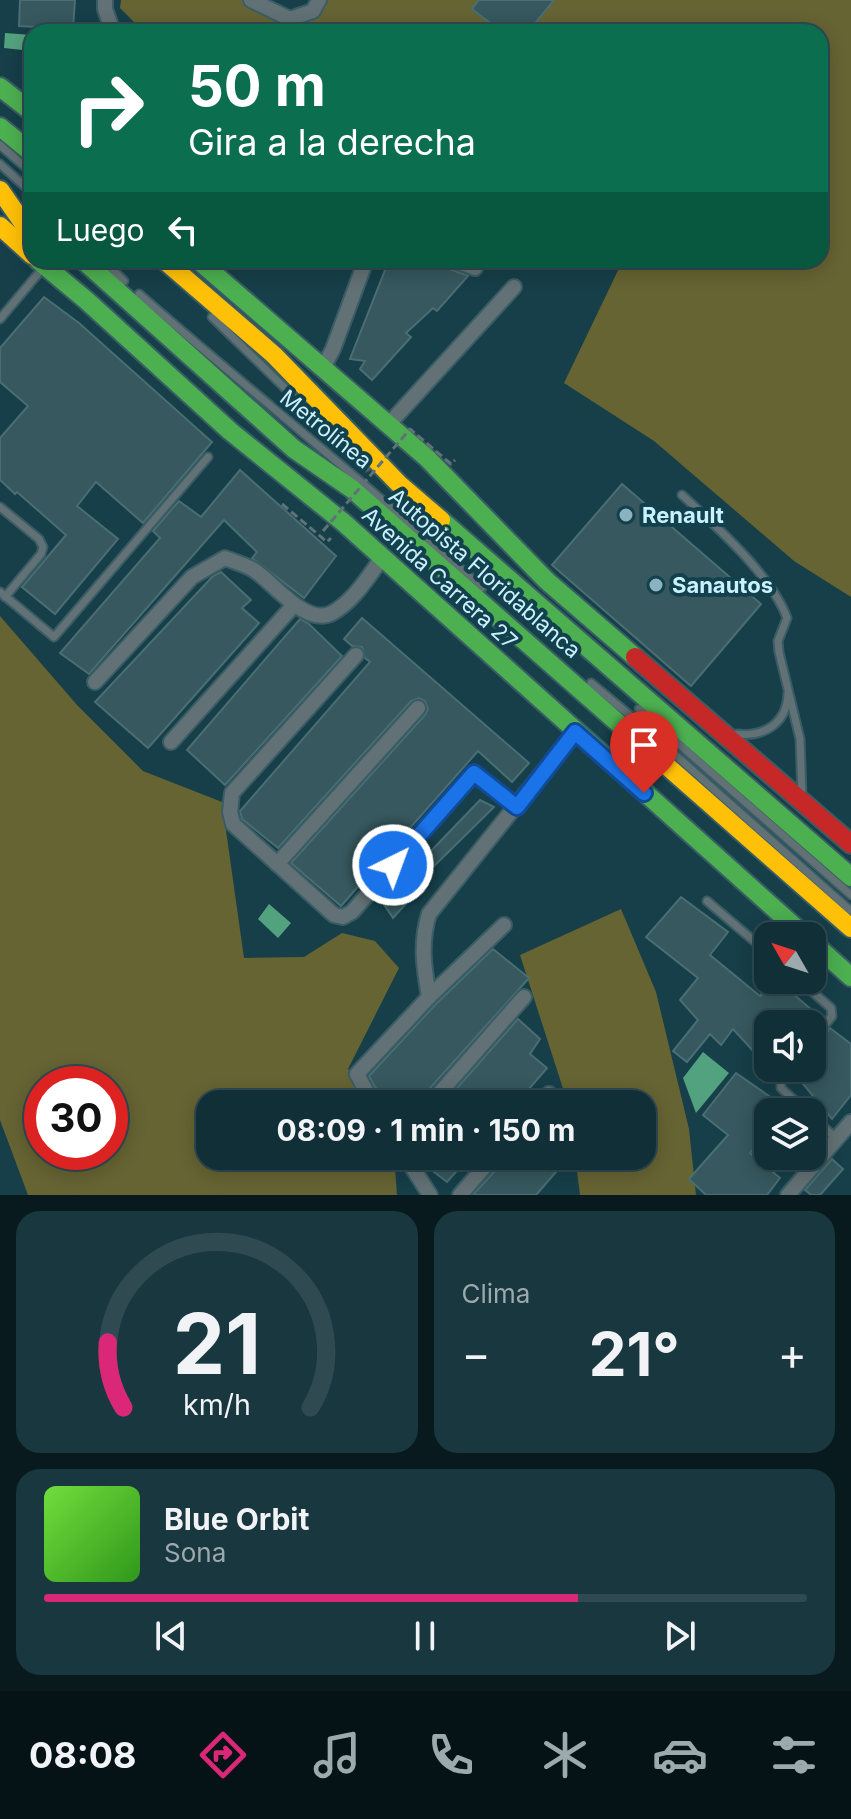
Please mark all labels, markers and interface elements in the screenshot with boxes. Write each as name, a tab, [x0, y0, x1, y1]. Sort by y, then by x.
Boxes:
text: 50 m	[188, 52, 326, 120]
icon: right	[56, 56, 160, 160]
text: Gira a la derecha	[188, 120, 476, 164]
icon: left	[161, 208, 205, 252]
text: Luego	[56, 212, 145, 248]
street label: Metrolínea	[275, 384, 377, 474]
street label: Autopista Floridablanca	[384, 483, 586, 663]
street label: Avenida Carrera 27	[357, 502, 523, 654]
place label: Renault	[642, 502, 724, 528]
marker: Renault	[617, 506, 635, 524]
place label: Sanautos	[672, 572, 773, 598]
marker: Sanautos	[647, 576, 665, 594]
pin	[610, 711, 678, 793]
icon: arrive	[622, 723, 666, 767]
position arrow	[351, 823, 435, 907]
north arrow	[754, 922, 826, 994]
map controls	[754, 922, 826, 1170]
button: sound	[754, 1010, 826, 1082]
speed limit sign: 30	[24, 1066, 128, 1170]
button: layers	[754, 1098, 826, 1170]
text: 08:09 · 1 min · 150 m	[277, 1112, 576, 1148]
text: Clima	[462, 1278, 530, 1309]
text: 21	[173, 1293, 261, 1394]
text: 21°	[589, 1318, 680, 1390]
text: −	[462, 1327, 491, 1381]
text: +	[778, 1327, 807, 1381]
text: km/h	[183, 1387, 251, 1422]
text: Blue Orbit	[164, 1501, 309, 1537]
text: Sona	[164, 1537, 226, 1568]
icon: previous	[149, 1614, 193, 1658]
icon: pause	[403, 1614, 447, 1658]
icon: next	[658, 1614, 702, 1658]
icon: directions	[195, 1727, 251, 1783]
icon: music	[309, 1727, 365, 1783]
icon: phone	[423, 1727, 479, 1783]
icon: climate	[537, 1727, 593, 1783]
icon: car	[652, 1727, 708, 1783]
icon: filters	[766, 1727, 822, 1783]
text: 08:08	[29, 1733, 137, 1777]

